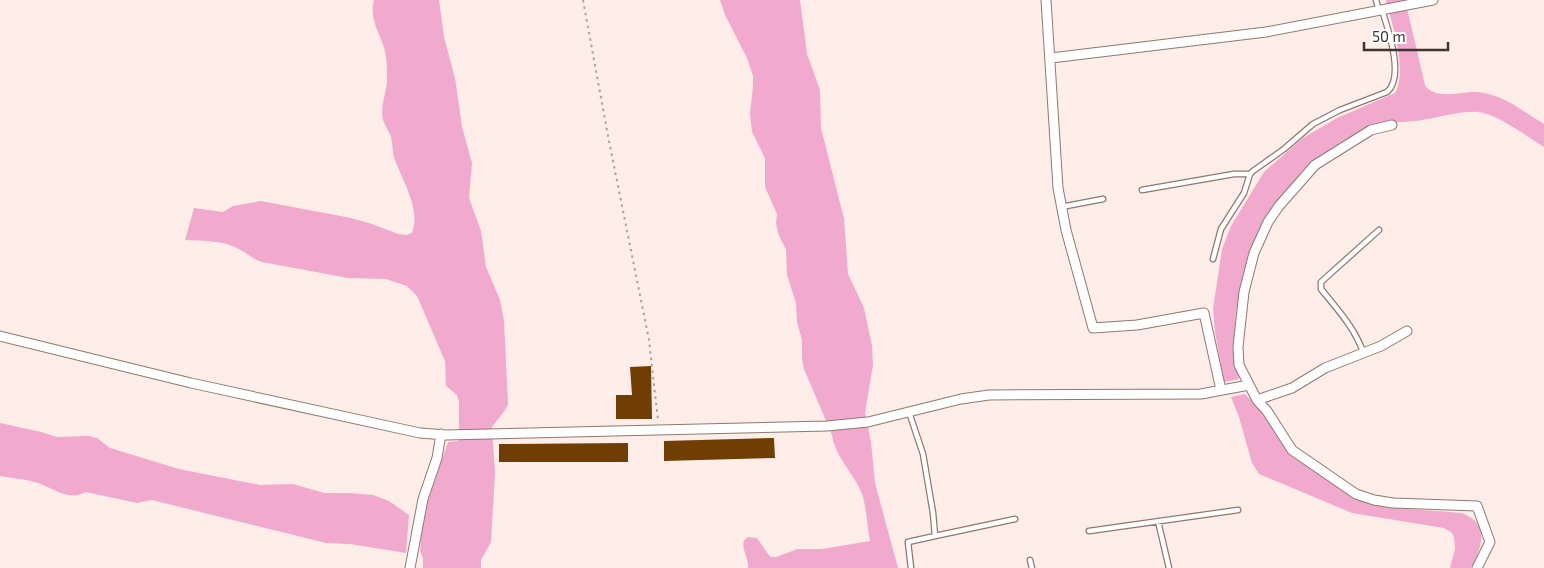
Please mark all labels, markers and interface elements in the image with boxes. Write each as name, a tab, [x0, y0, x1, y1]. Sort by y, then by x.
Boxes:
scale bar	[1364, 20, 1448, 52]
text: 50 m	[1372, 27, 1406, 45]

